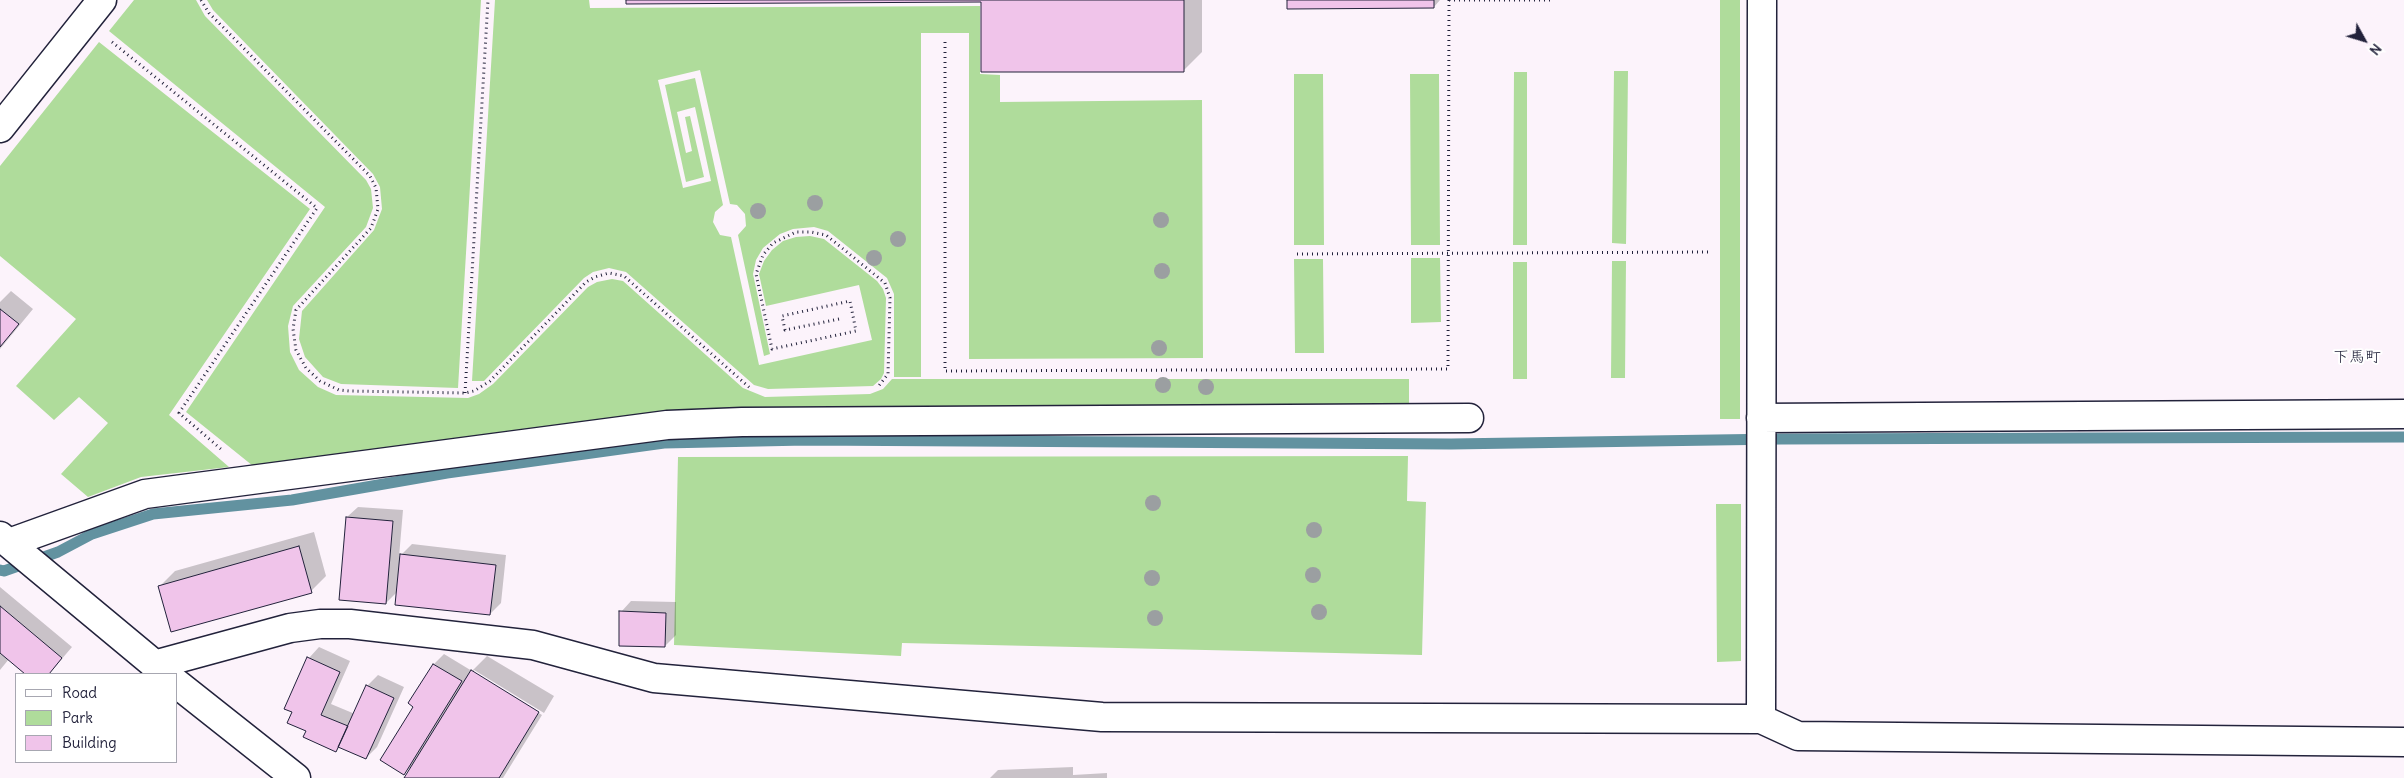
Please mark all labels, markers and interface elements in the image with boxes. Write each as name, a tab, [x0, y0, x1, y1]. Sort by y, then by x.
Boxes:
north arrow	[2339, 15, 2389, 65]
text: N	[2366, 40, 2386, 59]
district label: 下馬町	[2333, 347, 2381, 367]
legend	[15, 673, 178, 763]
text: Road	[62, 683, 97, 702]
text: Park	[62, 708, 93, 727]
text: Building	[62, 733, 117, 752]

